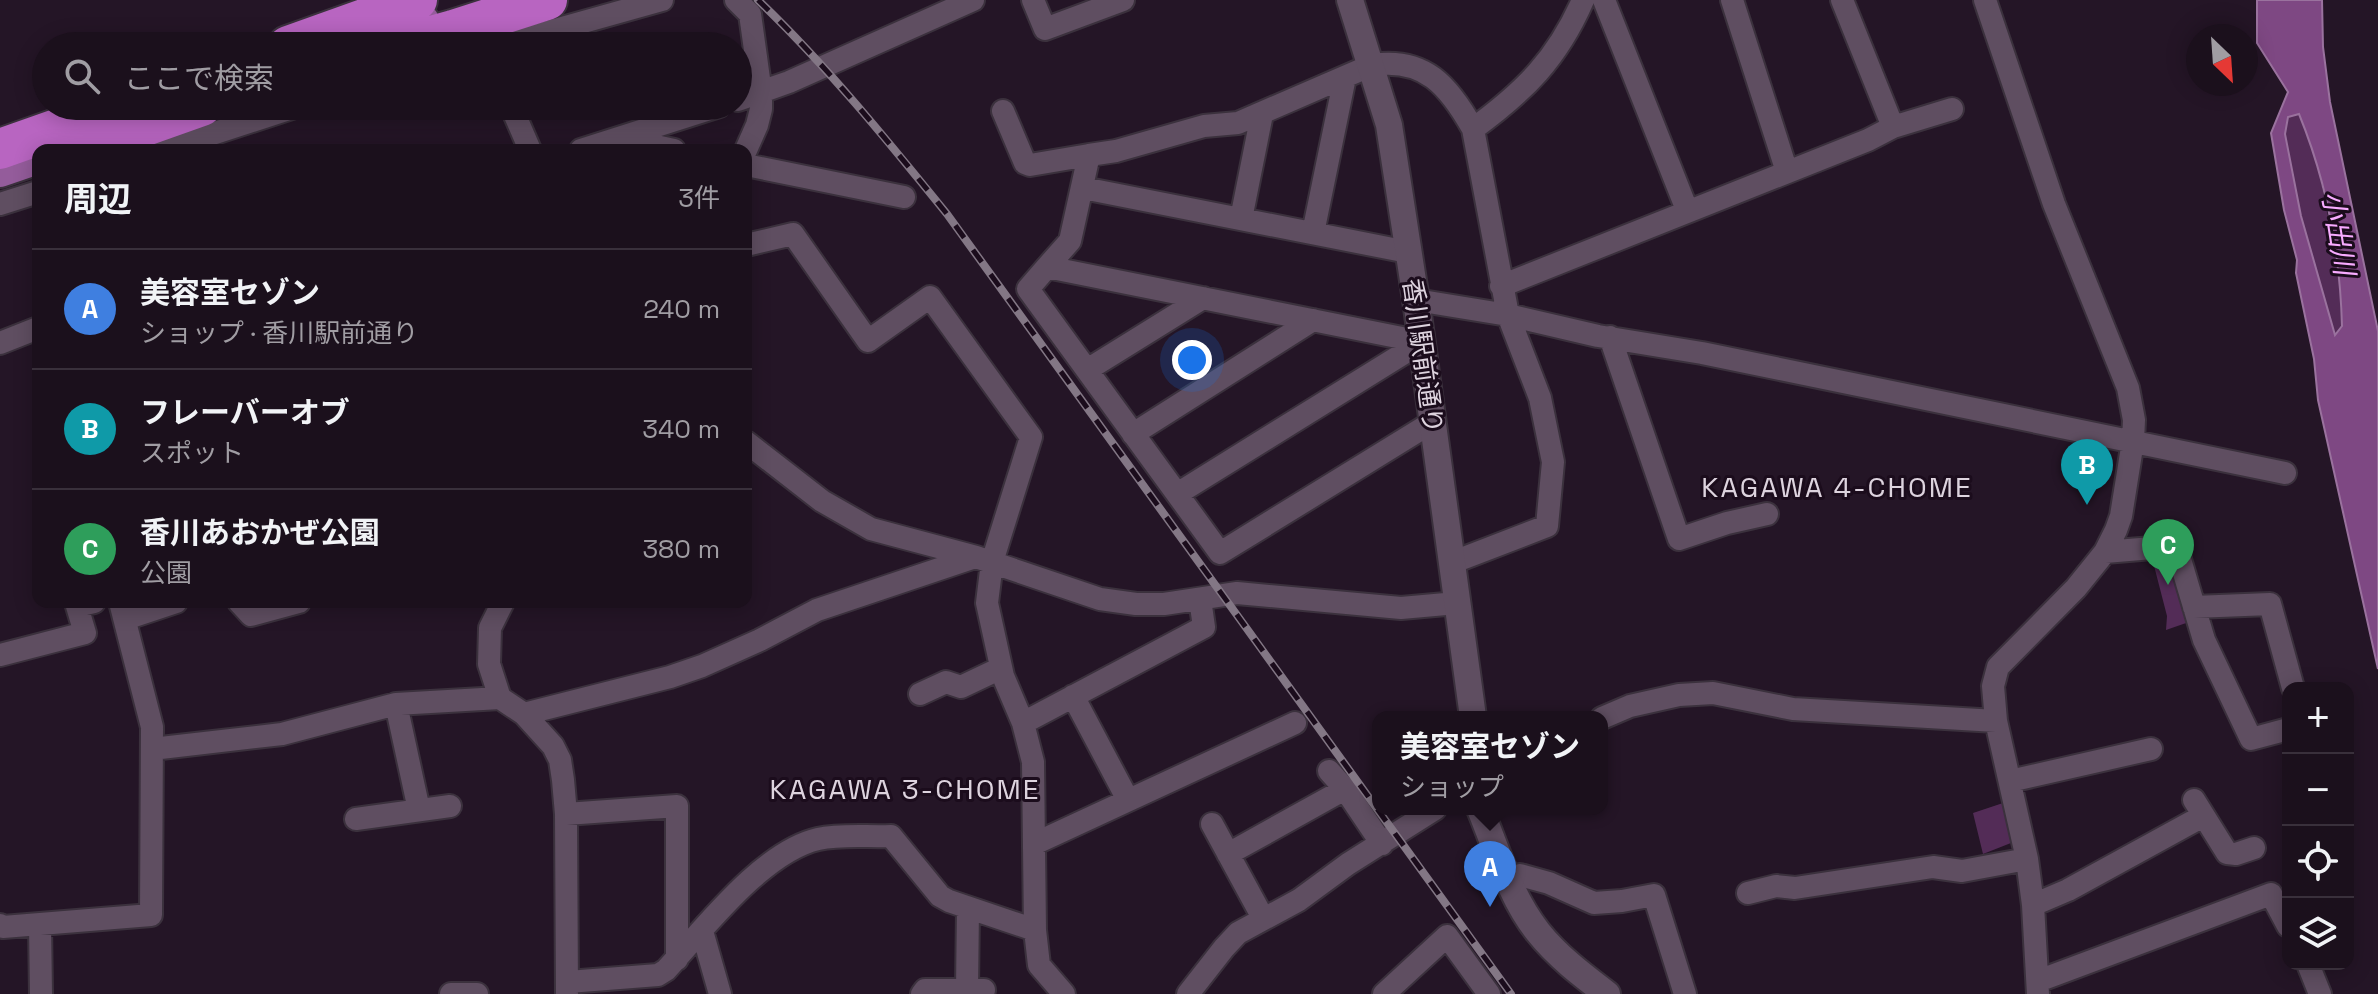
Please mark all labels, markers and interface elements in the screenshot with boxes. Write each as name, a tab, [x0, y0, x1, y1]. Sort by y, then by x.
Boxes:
north arrow	[2186, 24, 2258, 96]
search box	[32, 32, 752, 120]
icon: search	[60, 54, 104, 98]
text: ここで検索	[124, 59, 274, 98]
text: 周辺	[64, 178, 132, 221]
text: 3件	[678, 181, 720, 215]
water label: 小出川	[2315, 189, 2364, 280]
text: 美容室セゾン	[140, 273, 320, 312]
street label: 香川駅前通り	[1395, 276, 1451, 436]
text: A	[82, 292, 98, 326]
text: 240 m	[643, 292, 720, 326]
text: ショップ · 香川駅前通り	[140, 316, 418, 350]
your location	[1172, 340, 1212, 380]
text: フレーバーオブ	[140, 393, 350, 432]
text: B	[81, 412, 99, 446]
text: 340 m	[642, 412, 720, 446]
text: スポット	[140, 436, 244, 470]
pin: B	[2061, 439, 2113, 505]
district label: KAGAWA 4-CHOME	[1701, 469, 1973, 505]
text: 香川あおかぜ公園	[140, 513, 380, 552]
pin: C	[2142, 519, 2194, 585]
text: C	[82, 532, 98, 566]
text: 380 m	[642, 532, 720, 566]
text: 公園	[140, 556, 192, 590]
map controls	[2282, 682, 2354, 970]
button: +	[2282, 682, 2354, 754]
popup	[1372, 711, 1608, 815]
text: 美容室セゾン	[1400, 727, 1580, 766]
button: −	[2282, 754, 2354, 826]
text: ショップ	[1400, 770, 1504, 804]
district label: KAGAWA 3-CHOME	[770, 771, 1040, 807]
button: locate	[2282, 826, 2354, 898]
pin: A	[1464, 841, 1516, 907]
button: layers	[2282, 898, 2354, 970]

